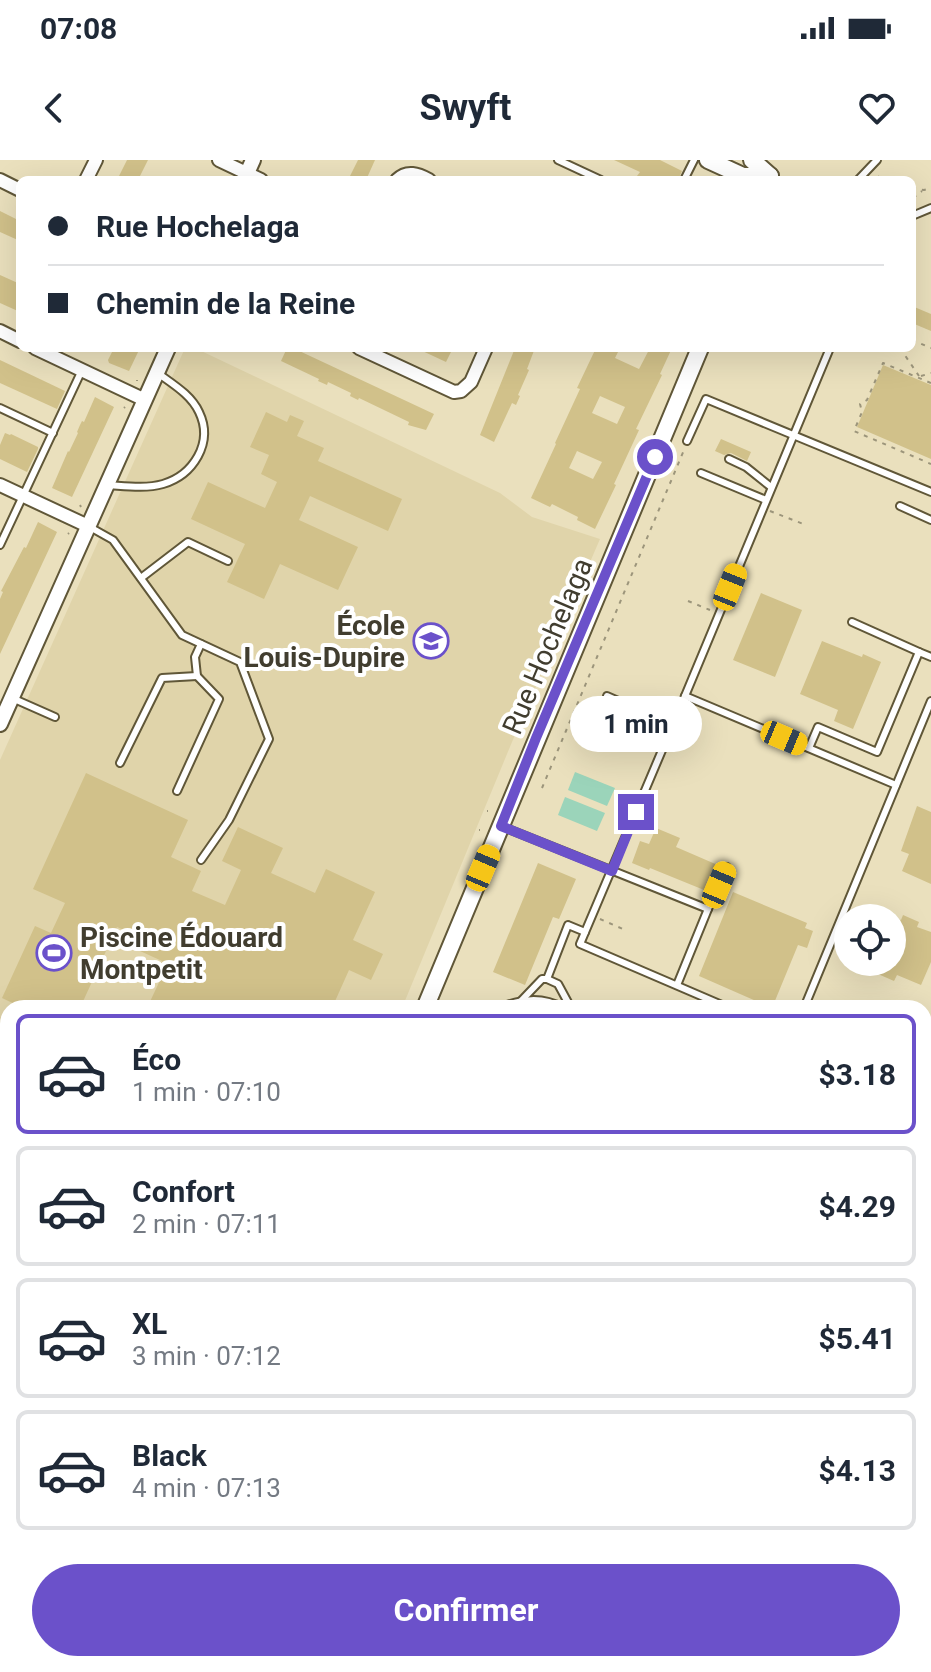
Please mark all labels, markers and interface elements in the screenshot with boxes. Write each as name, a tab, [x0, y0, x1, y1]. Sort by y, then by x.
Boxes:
text: 07:08	[40, 11, 117, 46]
icon: back	[32, 86, 76, 130]
icon: heart	[855, 86, 899, 130]
text: Swyft	[419, 87, 512, 129]
text: Rue Hochelaga	[96, 209, 300, 244]
text: Chemin de la Reine	[96, 286, 355, 321]
route start	[637, 439, 673, 475]
street label: Rue Hochelaga	[495, 553, 599, 739]
car	[710, 560, 750, 614]
place label: École Louis-Dupire	[243, 609, 405, 674]
school or university icon: École Louis-Dupire	[412, 622, 450, 660]
callout: 1 min	[570, 696, 702, 752]
text: 1 min	[603, 709, 669, 739]
car	[757, 718, 811, 758]
route end	[618, 794, 654, 830]
car	[463, 841, 503, 895]
car	[699, 858, 739, 912]
map controls	[834, 904, 906, 976]
button: locate	[834, 904, 906, 976]
place label: Piscine Édouard Montpetit	[80, 921, 283, 986]
sports icon: Piscine Édouard Montpetit	[35, 934, 73, 972]
icon: car	[36, 1038, 108, 1110]
text: Éco	[132, 1042, 181, 1077]
text: $3.18	[818, 1057, 896, 1092]
text: 1 min · 07:10	[132, 1077, 281, 1107]
icon: car	[36, 1170, 108, 1242]
text: Confort	[132, 1174, 235, 1209]
text: $4.29	[818, 1189, 896, 1224]
text: 2 min · 07:11	[132, 1209, 281, 1239]
icon: car	[36, 1302, 108, 1374]
text: XL	[132, 1306, 167, 1341]
text: $5.41	[818, 1321, 896, 1356]
text: 3 min · 07:12	[132, 1341, 281, 1371]
icon: car	[36, 1434, 108, 1506]
text: Black	[132, 1438, 207, 1473]
text: $4.13	[818, 1453, 896, 1488]
text: 4 min · 07:13	[132, 1473, 281, 1503]
button: Confirmer	[32, 1564, 900, 1656]

